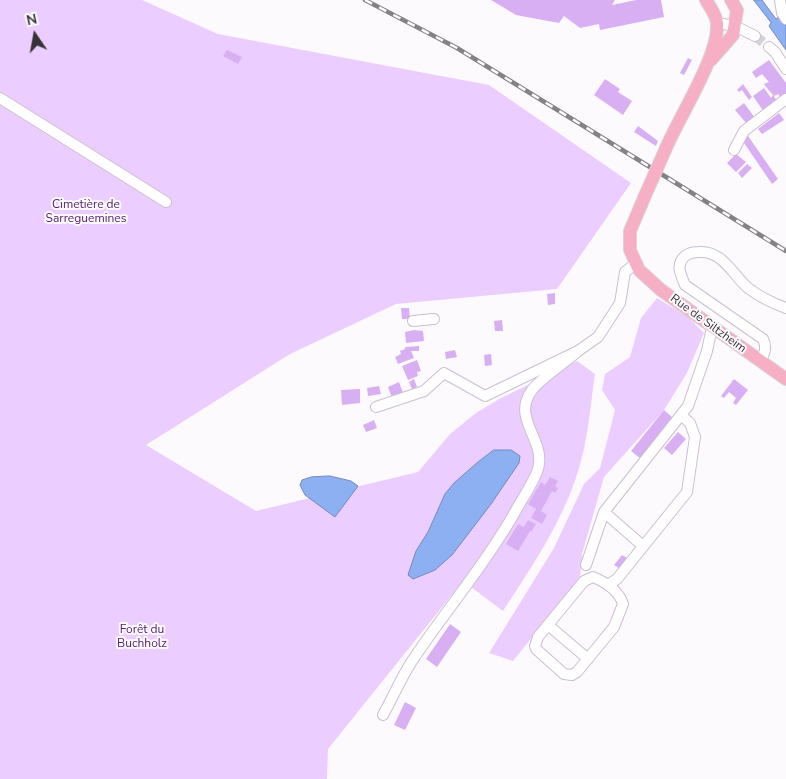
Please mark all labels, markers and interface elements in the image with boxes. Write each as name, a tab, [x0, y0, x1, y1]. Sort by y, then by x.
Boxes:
text: N	[25, 9, 39, 30]
north arrow	[10, 10, 60, 60]
park label: Cimetière de Sarreguemines	[46, 198, 126, 226]
street label: Rue de Siltzheim	[667, 292, 749, 356]
park label: Forêt du Buchholz	[117, 623, 167, 651]

